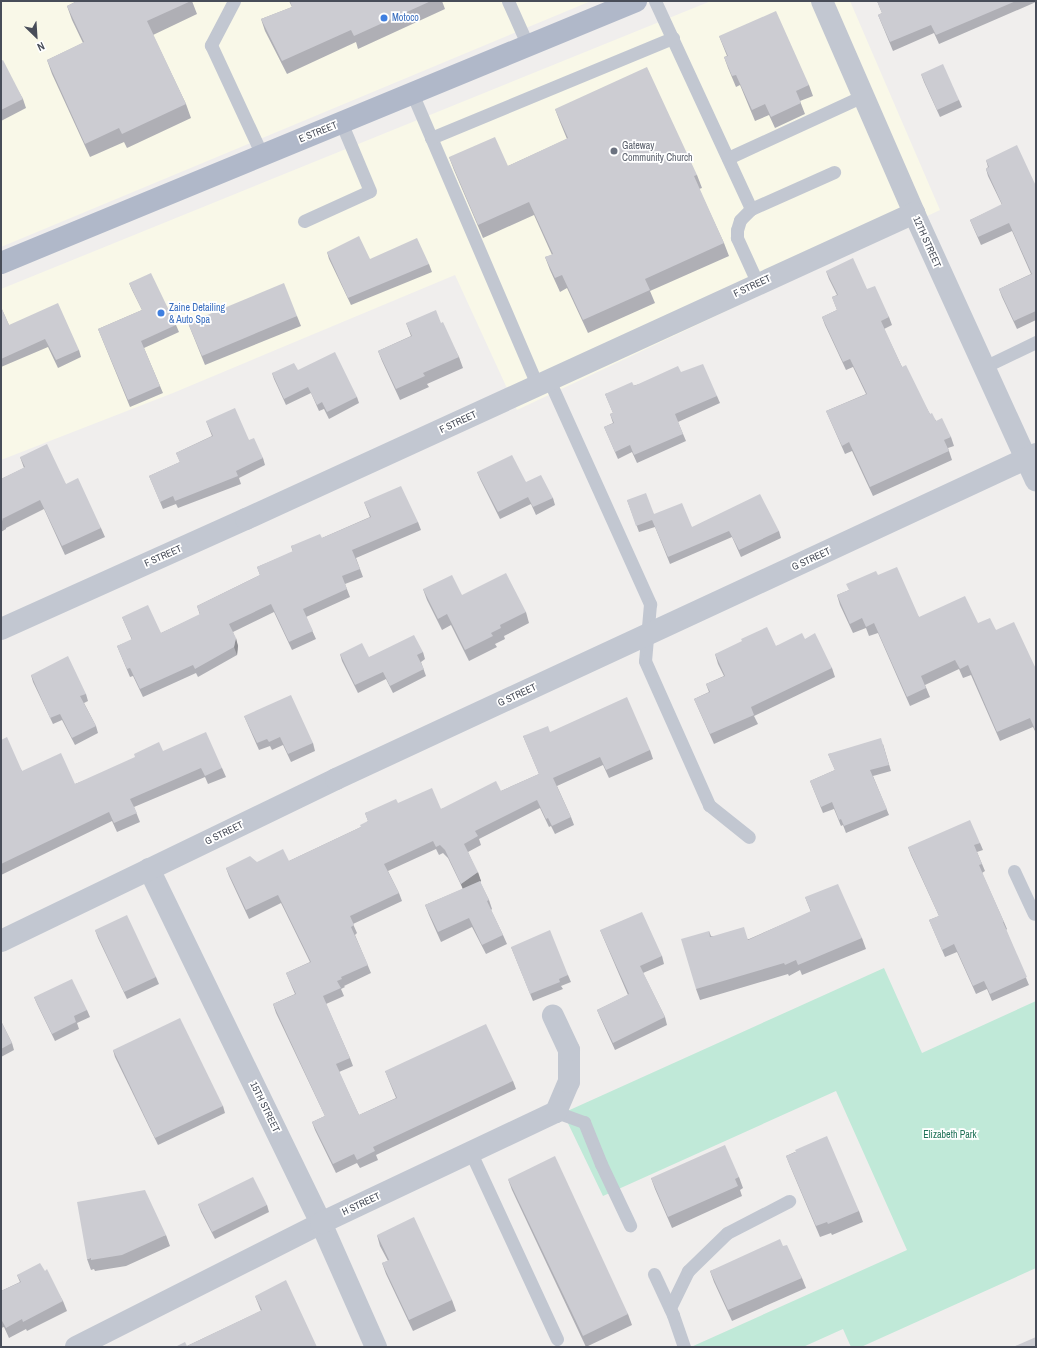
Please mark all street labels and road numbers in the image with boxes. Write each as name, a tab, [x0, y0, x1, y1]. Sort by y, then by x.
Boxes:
street label: E STREET	[297, 119, 339, 145]
street label: 12TH STREET	[910, 215, 944, 269]
street label: F STREET	[732, 272, 772, 300]
street label: F STREET	[438, 408, 478, 436]
street label: F STREET	[142, 542, 184, 570]
street label: G STREET	[790, 545, 832, 573]
street label: G STREET	[496, 681, 538, 709]
street label: G STREET	[203, 819, 245, 847]
street label: 15TH STREET	[248, 1080, 282, 1134]
street label: H STREET	[340, 1190, 382, 1218]

